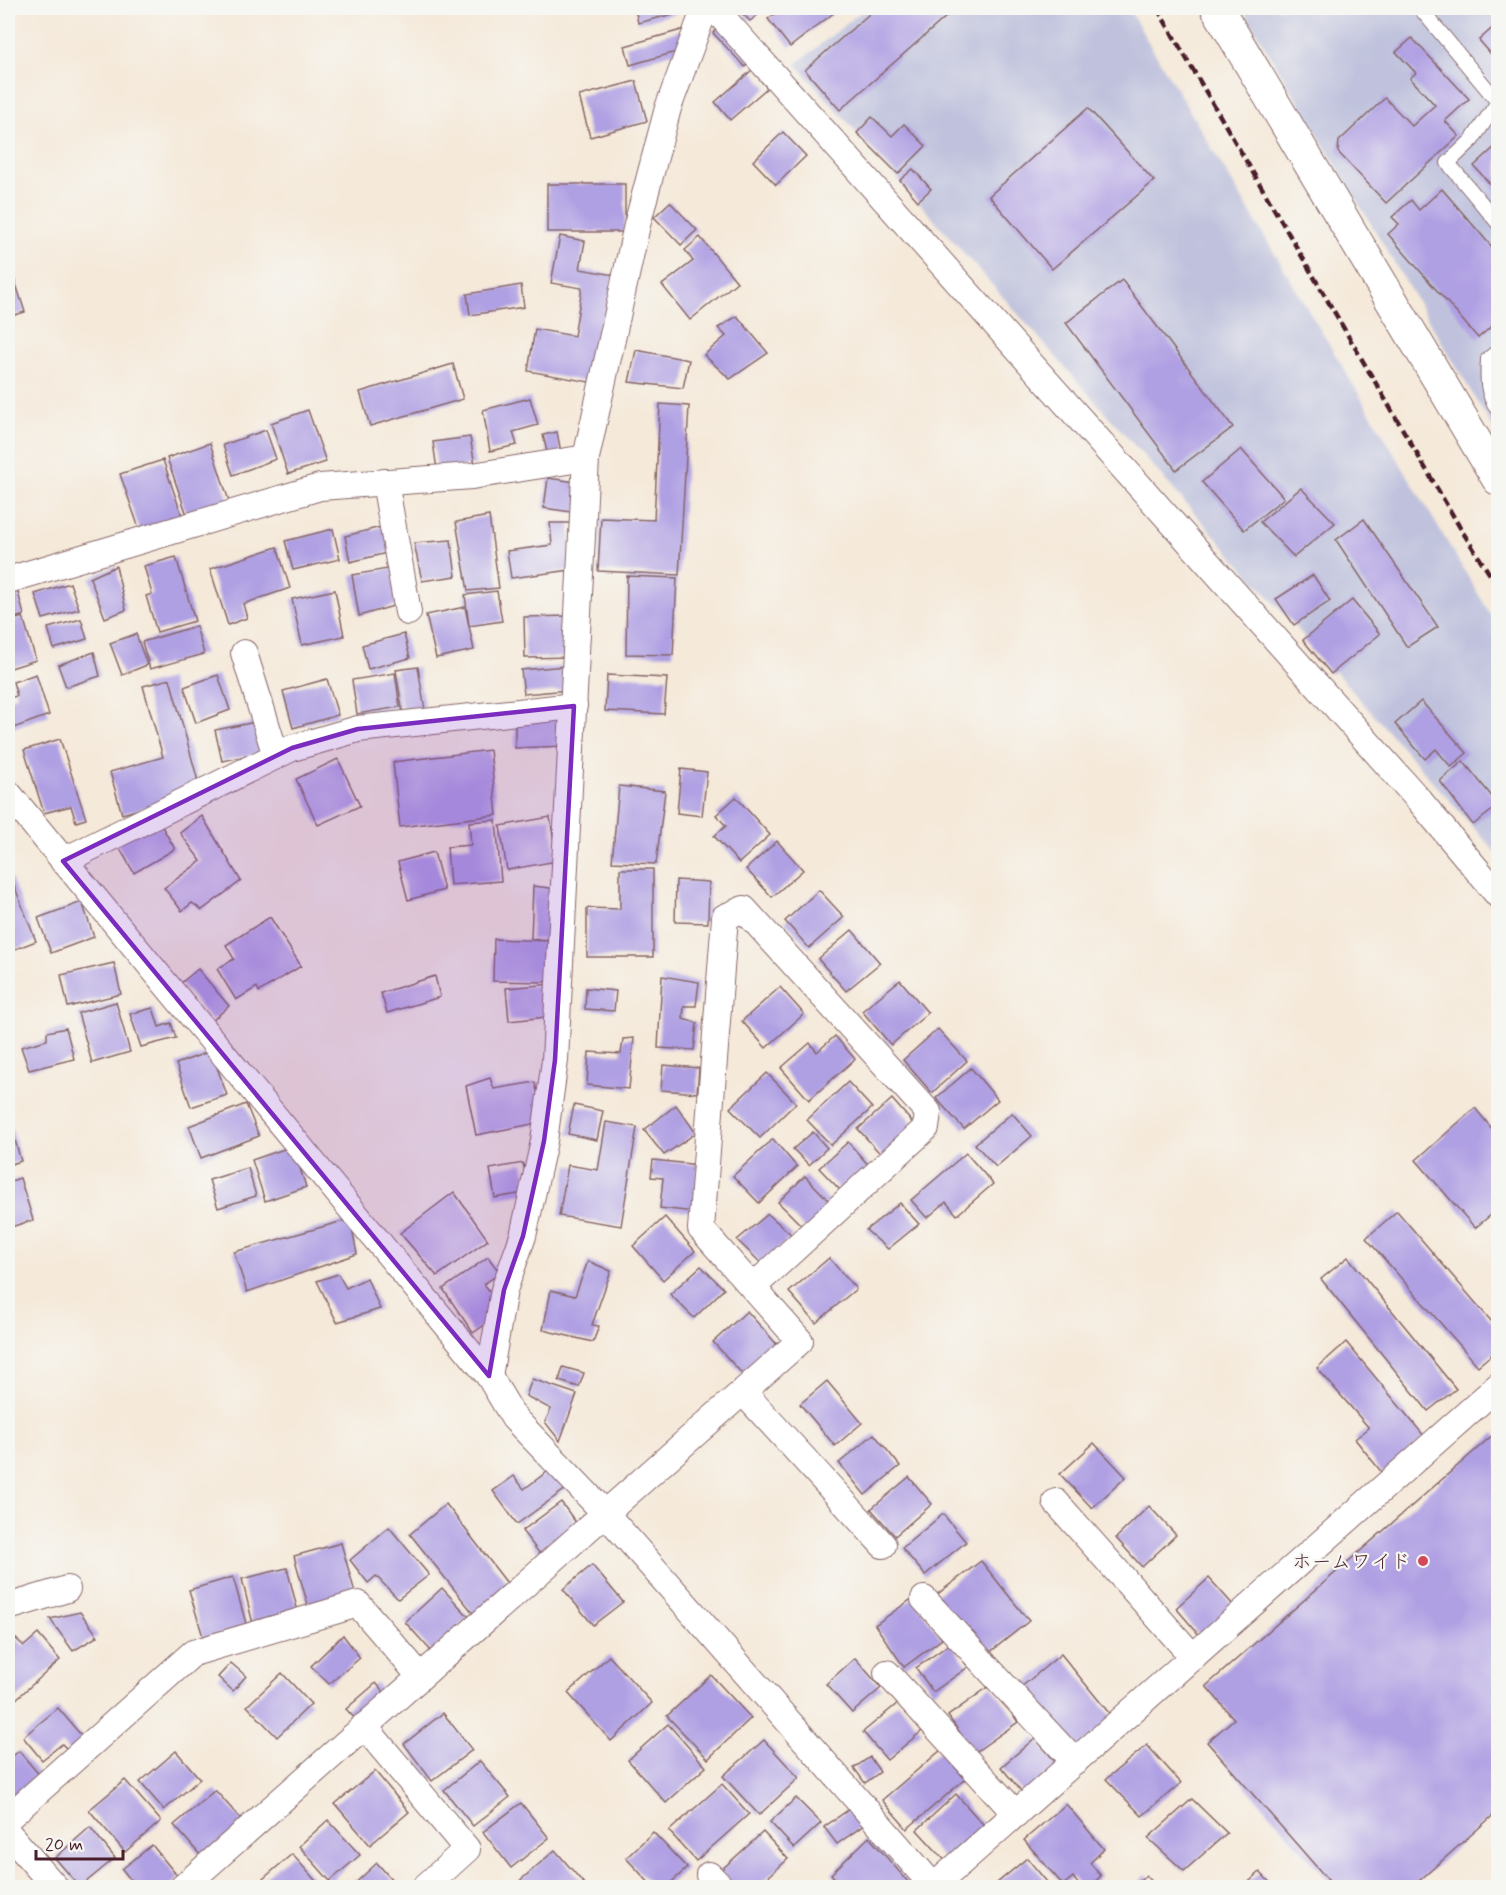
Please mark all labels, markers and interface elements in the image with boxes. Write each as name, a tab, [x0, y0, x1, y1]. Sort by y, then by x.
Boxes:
place label: ホームワイド	[1292, 1549, 1411, 1576]
marker: ホームワイド	[1416, 1554, 1430, 1568]
scale bar	[36, 1823, 123, 1861]
text: 20 m	[45, 1833, 83, 1857]

